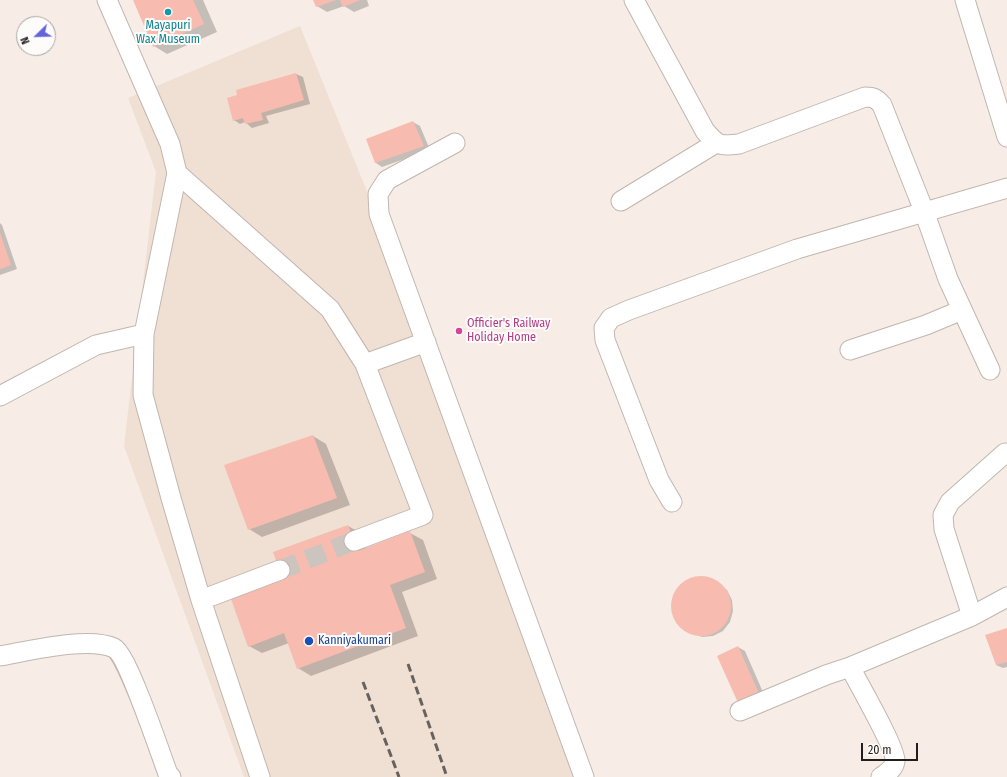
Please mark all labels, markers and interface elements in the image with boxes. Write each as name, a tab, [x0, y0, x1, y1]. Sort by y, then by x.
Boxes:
marker: Mayapuri Wax Museum	[163, 7, 173, 17]
north arrow	[16, 16, 56, 56]
place label: Mayapuri Wax Museum	[136, 19, 200, 47]
text: N	[18, 35, 33, 46]
place label: Officier's Railway Holiday Home	[467, 317, 550, 345]
marker: Officier's Railway Holiday Home	[454, 326, 464, 336]
place label: Kanniyakumari	[318, 634, 391, 648]
marker: Kanniyakumari	[303, 635, 315, 647]
scale bar	[863, 735, 920, 761]
text: 20 m	[868, 743, 892, 757]

